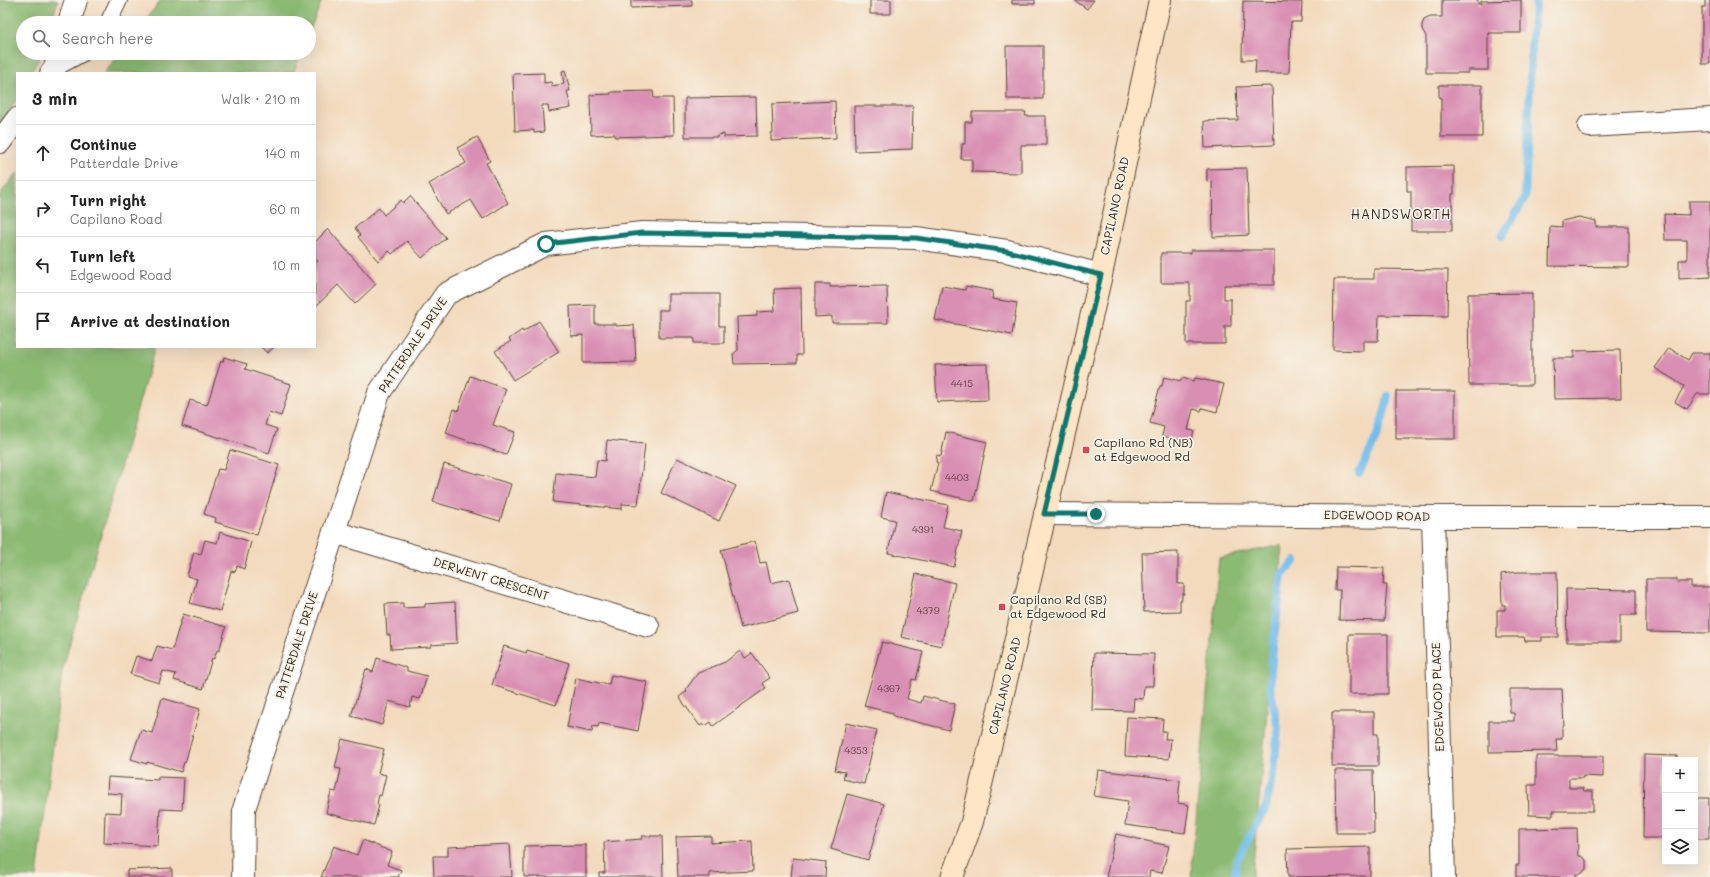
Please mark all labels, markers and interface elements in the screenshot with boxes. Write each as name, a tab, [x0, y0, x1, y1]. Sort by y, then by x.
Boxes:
search box	[16, 16, 316, 60]
icon: search	[30, 27, 52, 49]
text: Search here	[62, 28, 153, 48]
text: 3 min	[32, 87, 77, 109]
text: Walk · 210 m	[221, 90, 300, 107]
text: Continue	[70, 134, 137, 154]
icon: ahead	[32, 142, 54, 164]
text: 140 m	[264, 144, 300, 161]
text: Patterdale Drive	[70, 154, 178, 171]
street label: CAPILANO ROAD	[1096, 155, 1132, 256]
text: Turn right	[70, 190, 147, 210]
icon: right	[32, 198, 54, 220]
text: 60 m	[270, 200, 300, 217]
district label: HANDSWORTH	[1351, 205, 1451, 222]
text: Capilano Road	[70, 210, 162, 227]
route start	[537, 235, 555, 253]
text: Turn left	[70, 246, 135, 266]
icon: left	[32, 254, 54, 276]
text: 10 m	[272, 256, 300, 273]
text: Edgewood Road	[70, 266, 172, 283]
street label: PATTERDALE DRIVE	[374, 293, 450, 395]
icon: arrive	[32, 310, 54, 332]
text: Arrive at destination	[70, 311, 230, 331]
house number: 4415	[951, 376, 973, 390]
place label: Capilano Rd (NB) at Edgewood Rd	[1094, 434, 1193, 464]
marker: Capilano Rd (NB) at Edgewood Rd	[1081, 445, 1091, 455]
house number: 4403	[945, 470, 969, 484]
route end	[1087, 505, 1105, 523]
street label: EDGEWOOD ROAD	[1324, 506, 1430, 524]
house number: 4391	[912, 522, 934, 536]
street label: DERWENT CRESCENT	[431, 553, 552, 603]
street label: PATTERDALE DRIVE	[271, 589, 321, 700]
place label: Capilano Rd (SB) at Edgewood Rd	[1010, 591, 1107, 621]
marker: Capilano Rd (SB) at Edgewood Rd	[997, 602, 1007, 612]
house number: 4379	[916, 603, 940, 617]
street label: CAPILANO ROAD	[984, 635, 1024, 736]
street label: EDGEWOOD PLACE	[1427, 642, 1447, 752]
house number: 4367	[877, 681, 901, 695]
house number: 4353	[844, 743, 868, 757]
map controls	[1662, 757, 1698, 865]
button: +	[1662, 757, 1698, 793]
button: −	[1662, 793, 1698, 829]
button: layers	[1662, 829, 1698, 865]

